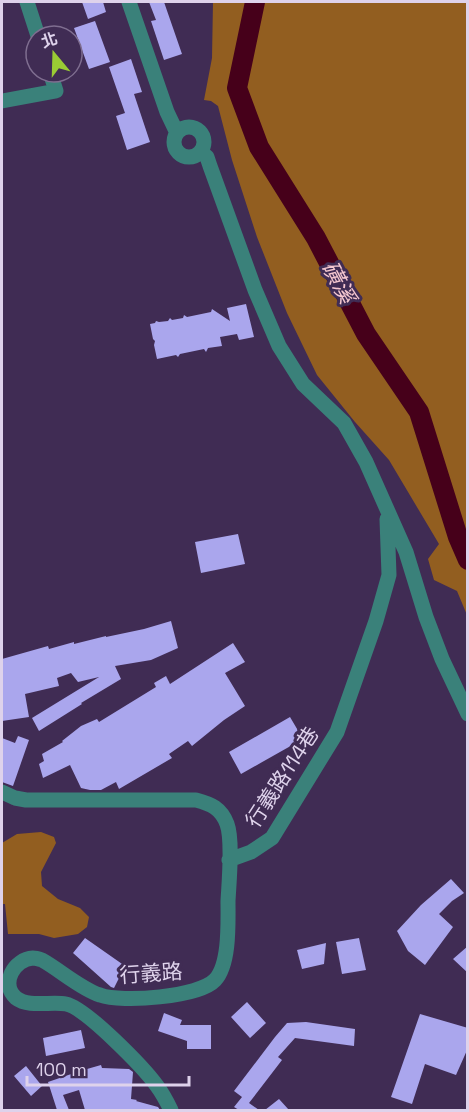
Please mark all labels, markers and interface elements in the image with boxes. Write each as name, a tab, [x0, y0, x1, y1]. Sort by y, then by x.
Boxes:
north arrow	[24, 24, 84, 84]
text: 北	[38, 28, 60, 53]
water label: 磺溪	[316, 256, 363, 311]
street label: 行義路114巷	[239, 722, 325, 832]
street label: 行義路	[119, 957, 183, 989]
scale bar	[27, 1049, 189, 1087]
text: 100 m	[36, 1058, 87, 1081]

